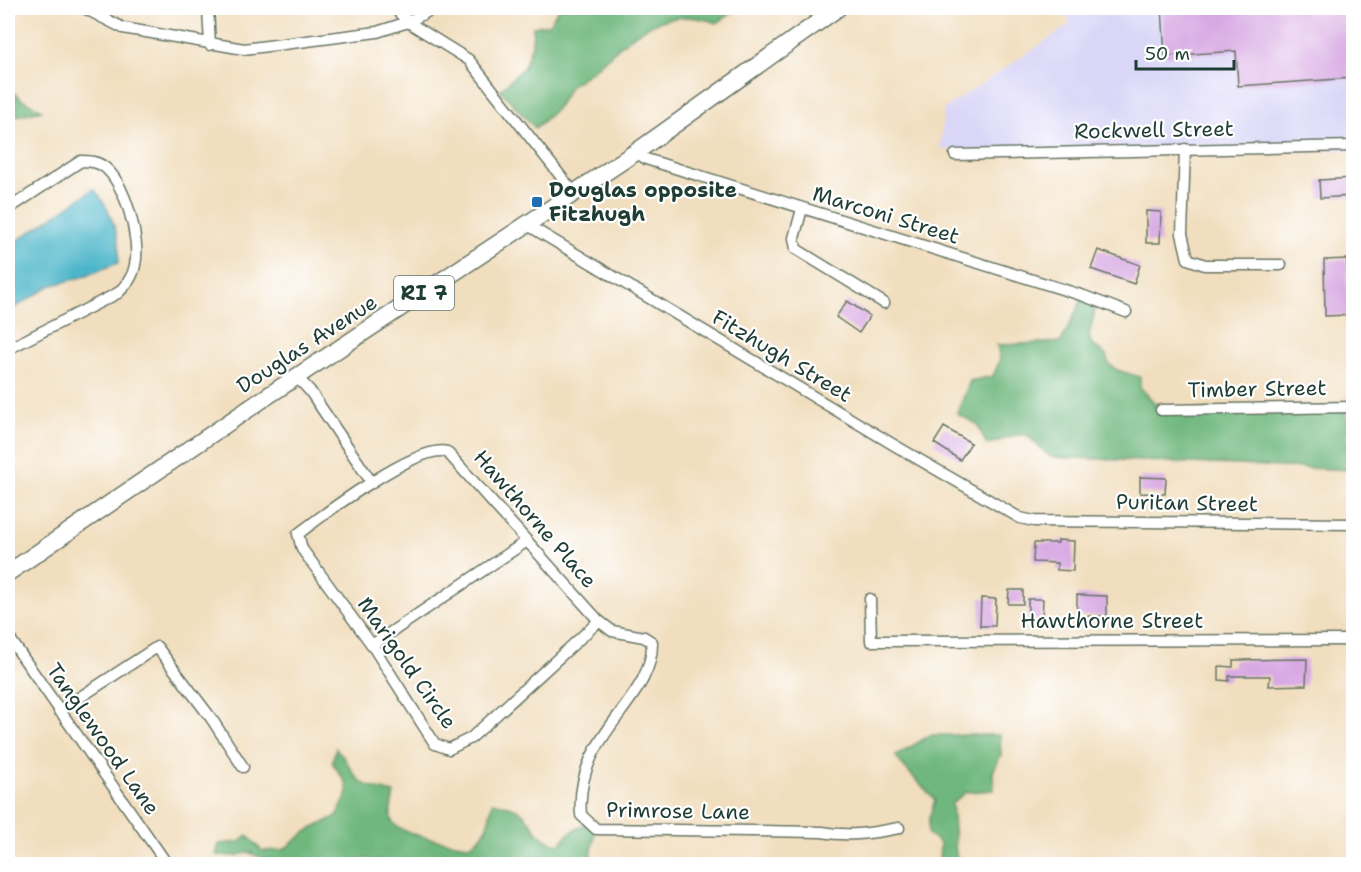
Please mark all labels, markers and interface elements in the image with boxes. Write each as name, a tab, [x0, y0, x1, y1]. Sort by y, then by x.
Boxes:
scale bar	[1136, 33, 1234, 71]
text: 50 m	[1145, 42, 1190, 66]
street label: Rockwell Street	[1074, 115, 1234, 145]
place label: Douglas opposite Fitzhugh	[549, 176, 737, 228]
street label: Marconi Street	[809, 179, 963, 251]
marker: Douglas opposite Fitzhugh	[530, 195, 544, 209]
road number: RI 7	[394, 276, 454, 310]
street label: Douglas Avenue	[231, 288, 383, 400]
street label: Fitzhugh Street	[707, 303, 857, 409]
street label: Timber Street	[1187, 374, 1327, 404]
street label: Hawthorne Place	[467, 444, 603, 594]
street label: Puritan Street	[1116, 488, 1258, 518]
street label: Marigold Circle	[351, 592, 463, 734]
street label: Hawthorne Street	[1021, 607, 1203, 635]
street label: Tanglewood Lane	[40, 657, 166, 821]
street label: Primrose Lane	[606, 796, 750, 826]

